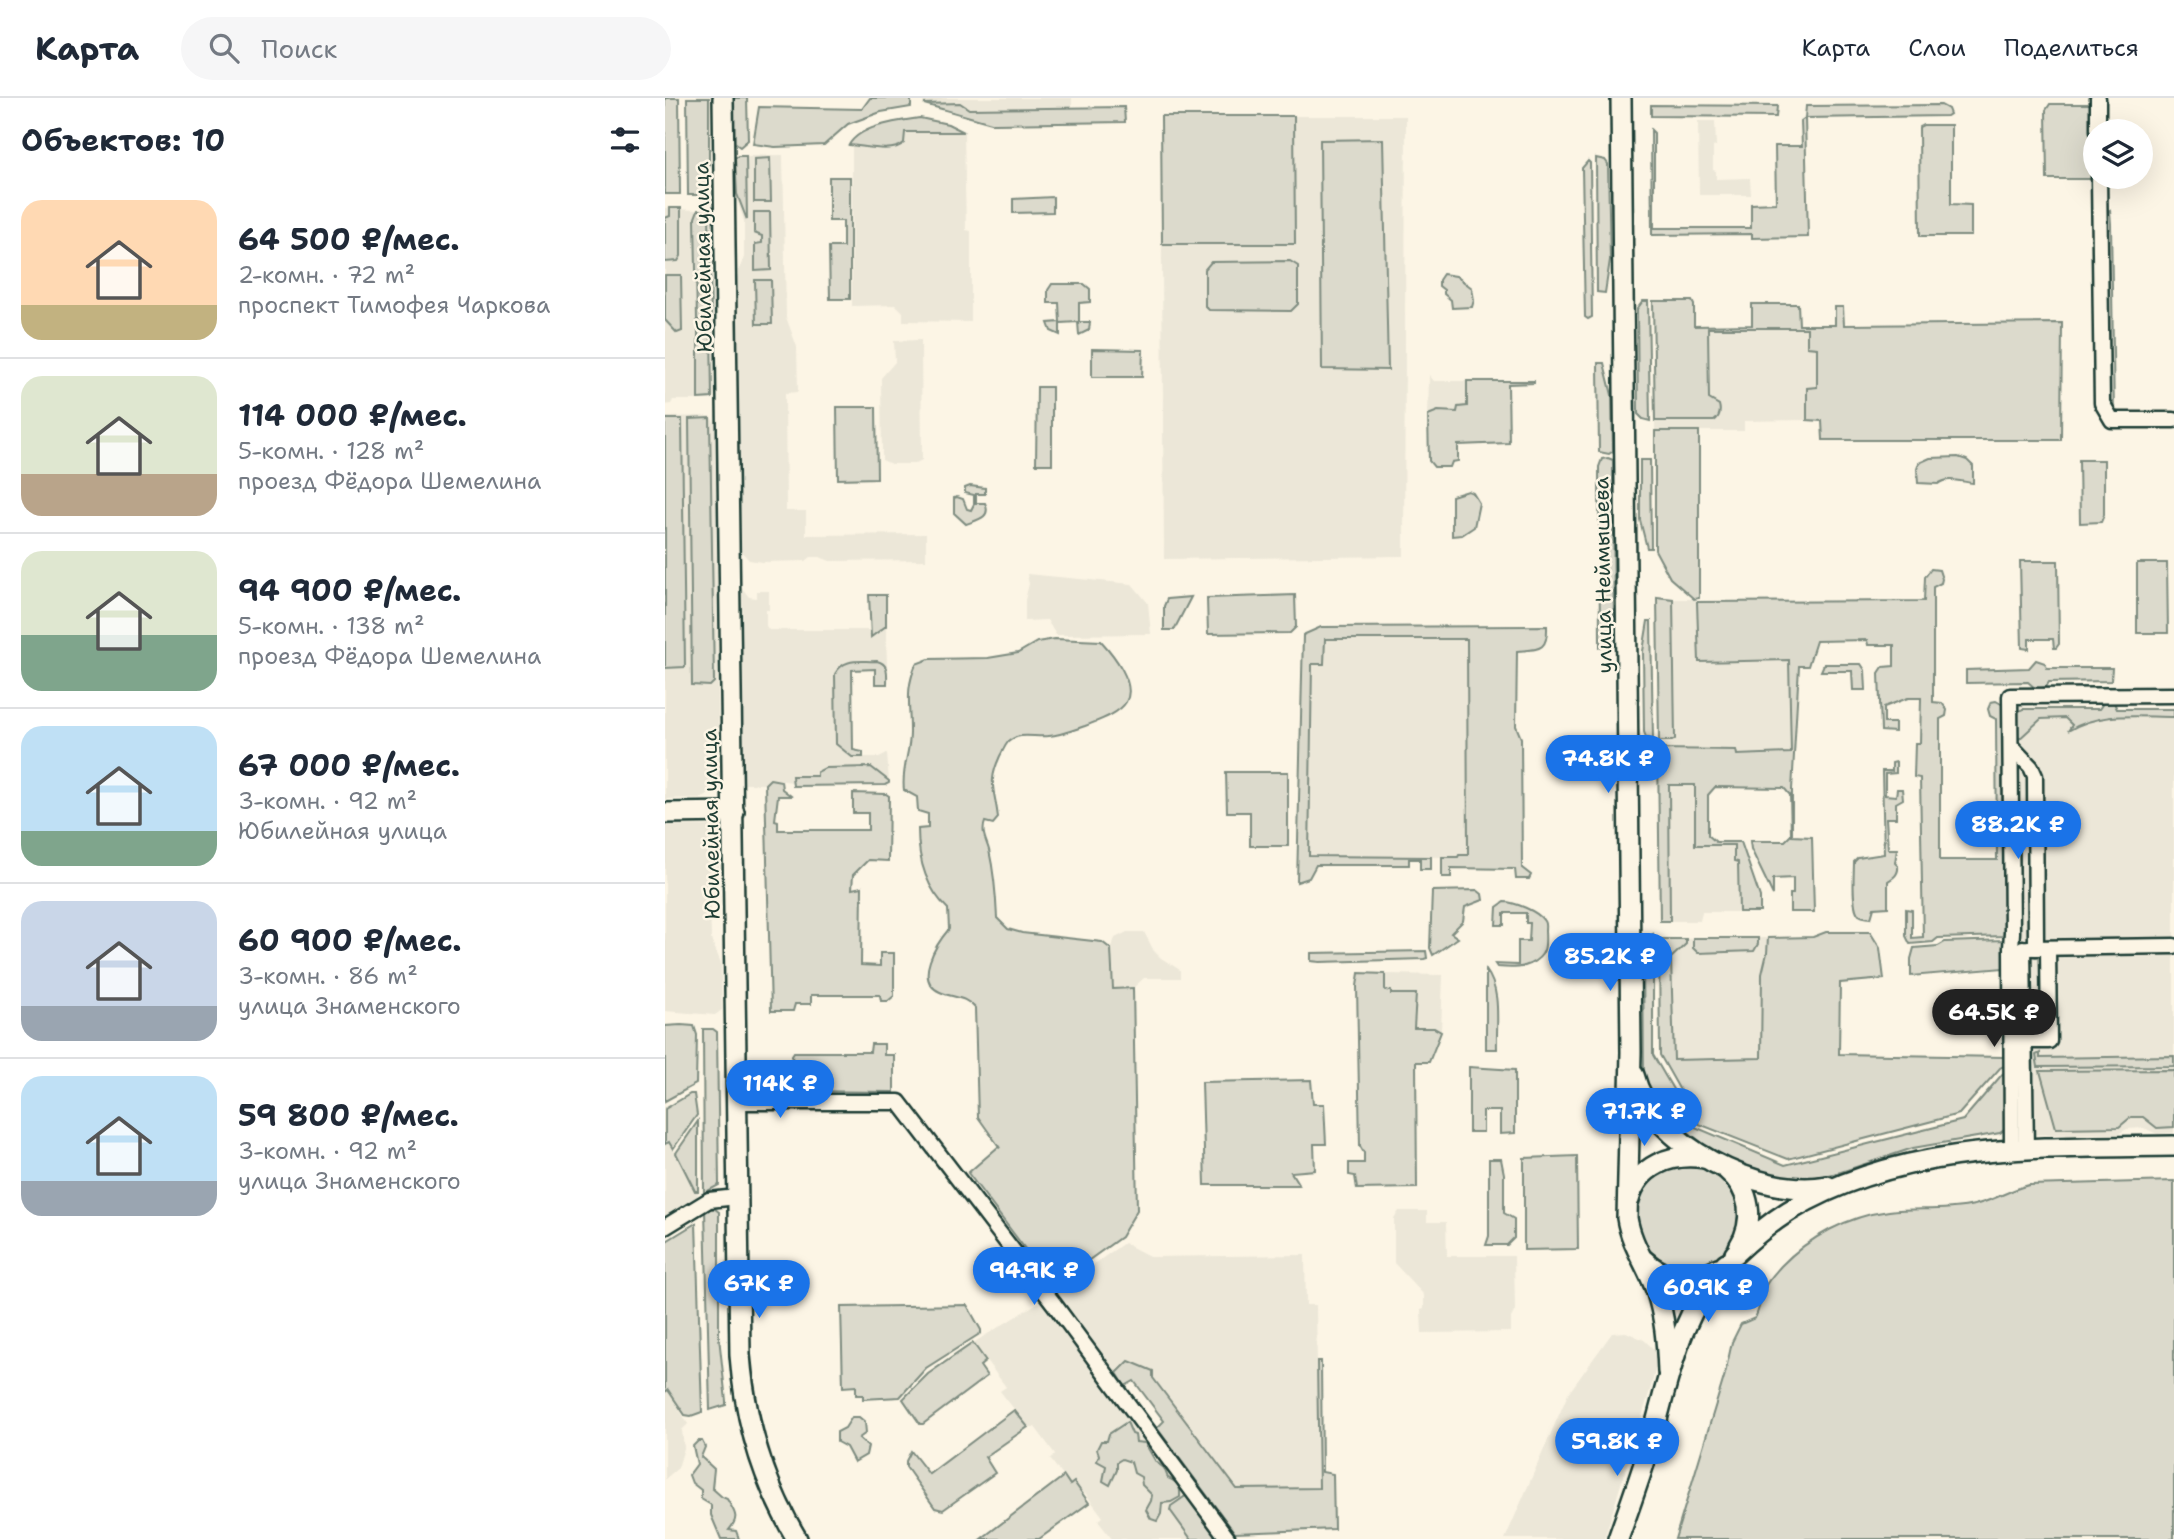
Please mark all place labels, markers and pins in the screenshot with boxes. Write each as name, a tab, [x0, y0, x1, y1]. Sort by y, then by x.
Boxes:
pin: 74.8K ₽	[1543, 736, 1673, 795]
pin: 88.2K ₽	[1953, 802, 2083, 861]
pin: 85.2K ₽	[1545, 934, 1675, 993]
pin: 64.5K ₽	[1929, 990, 2059, 1049]
pin: 114K ₽	[723, 1060, 837, 1120]
pin: 71.7K ₽	[1579, 1088, 1709, 1148]
pin: 94.9K ₽	[969, 1248, 1099, 1307]
pin: 67K ₽	[710, 1260, 808, 1320]
pin: 60.9K ₽	[1643, 1264, 1773, 1324]
pin: 59.8K ₽	[1552, 1418, 1682, 1478]

